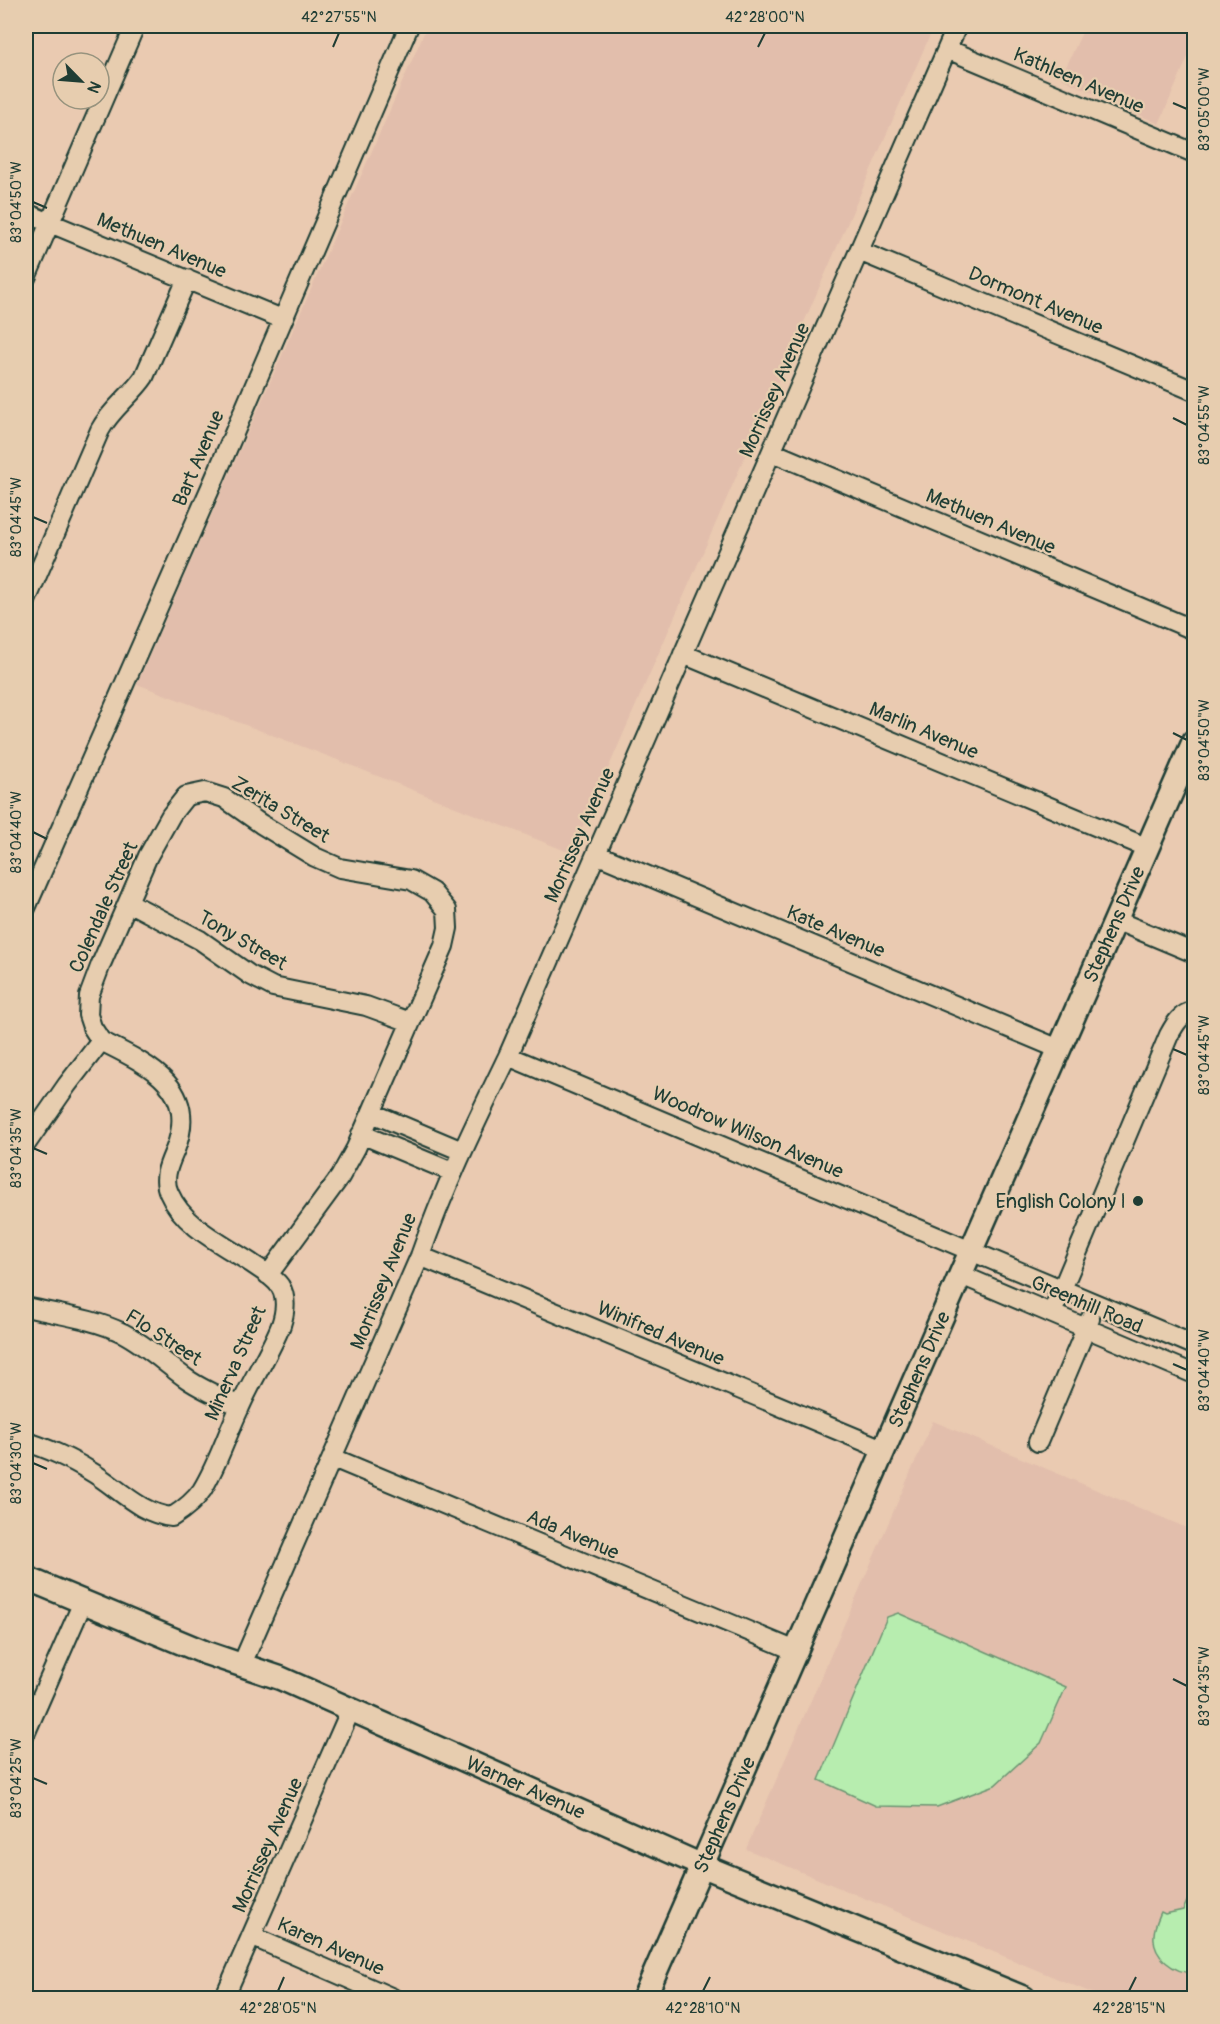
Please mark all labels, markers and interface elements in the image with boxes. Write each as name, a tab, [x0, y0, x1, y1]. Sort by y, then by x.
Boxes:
text: 42°27'55"N	[301, 8, 377, 27]
text: 42°28'00"N	[725, 8, 805, 27]
street label: Kathleen Avenue	[1010, 42, 1148, 119]
north arrow	[51, 51, 111, 111]
text: 83°05'00"W	[1195, 67, 1214, 151]
text: N	[82, 78, 105, 96]
text: 83°04'50"W	[7, 161, 26, 243]
street label: Methuen Avenue	[93, 207, 230, 284]
street label: Dormont Avenue	[965, 261, 1107, 340]
street label: Morrissey Avenue	[734, 319, 815, 462]
text: 83°04'55"W	[1195, 385, 1214, 465]
street label: Bart Avenue	[167, 406, 230, 510]
text: 83°04'45"W	[7, 477, 26, 557]
street label: Methuen Avenue	[922, 483, 1059, 560]
street label: Marlin Avenue	[865, 696, 982, 765]
text: 83°04'50"W	[1195, 699, 1214, 781]
street label: Morrissey Avenue	[539, 764, 620, 907]
street label: Zerita Street	[227, 770, 335, 849]
text: 83°04'40"W	[7, 791, 26, 873]
street label: Colendale Street	[63, 837, 144, 977]
street label: Stephens Drive	[1078, 862, 1151, 987]
street label: Kate Avenue	[783, 900, 889, 963]
street label: Tony Street	[194, 905, 293, 976]
text: 83°04'45"W	[1195, 1015, 1214, 1095]
street label: Woodrow Wilson Avenue	[648, 1081, 847, 1184]
text: 83°04'35"W	[7, 1108, 26, 1188]
place label: English Colony I	[995, 1189, 1126, 1214]
marker: English Colony I	[1131, 1194, 1145, 1208]
street label: Morrissey Avenue	[345, 1209, 422, 1353]
street label: Greenhill Road	[1027, 1270, 1146, 1339]
street label: Winifred Avenue	[593, 1295, 728, 1372]
street label: Minerva Street	[199, 1301, 272, 1424]
street label: Flo Street	[121, 1303, 207, 1372]
street label: Stephens Drive	[883, 1307, 956, 1432]
text: 83°04'40"W	[1195, 1329, 1214, 1411]
text: 83°04'30"W	[7, 1422, 26, 1504]
street label: Ada Avenue	[523, 1504, 623, 1565]
text: 83°04'35"W	[1195, 1646, 1214, 1726]
text: 83°04'25"W	[7, 1738, 26, 1818]
street label: Warner Avenue	[462, 1750, 589, 1825]
street label: Stephens Drive	[688, 1753, 761, 1877]
street label: Morrissey Avenue	[227, 1774, 308, 1917]
street label: Karen Avenue	[273, 1912, 388, 1981]
text: 42°28'05"N	[239, 1999, 317, 2018]
text: 42°28'10"N	[666, 1999, 740, 2018]
text: 42°28'15"N	[1093, 1999, 1165, 2018]

